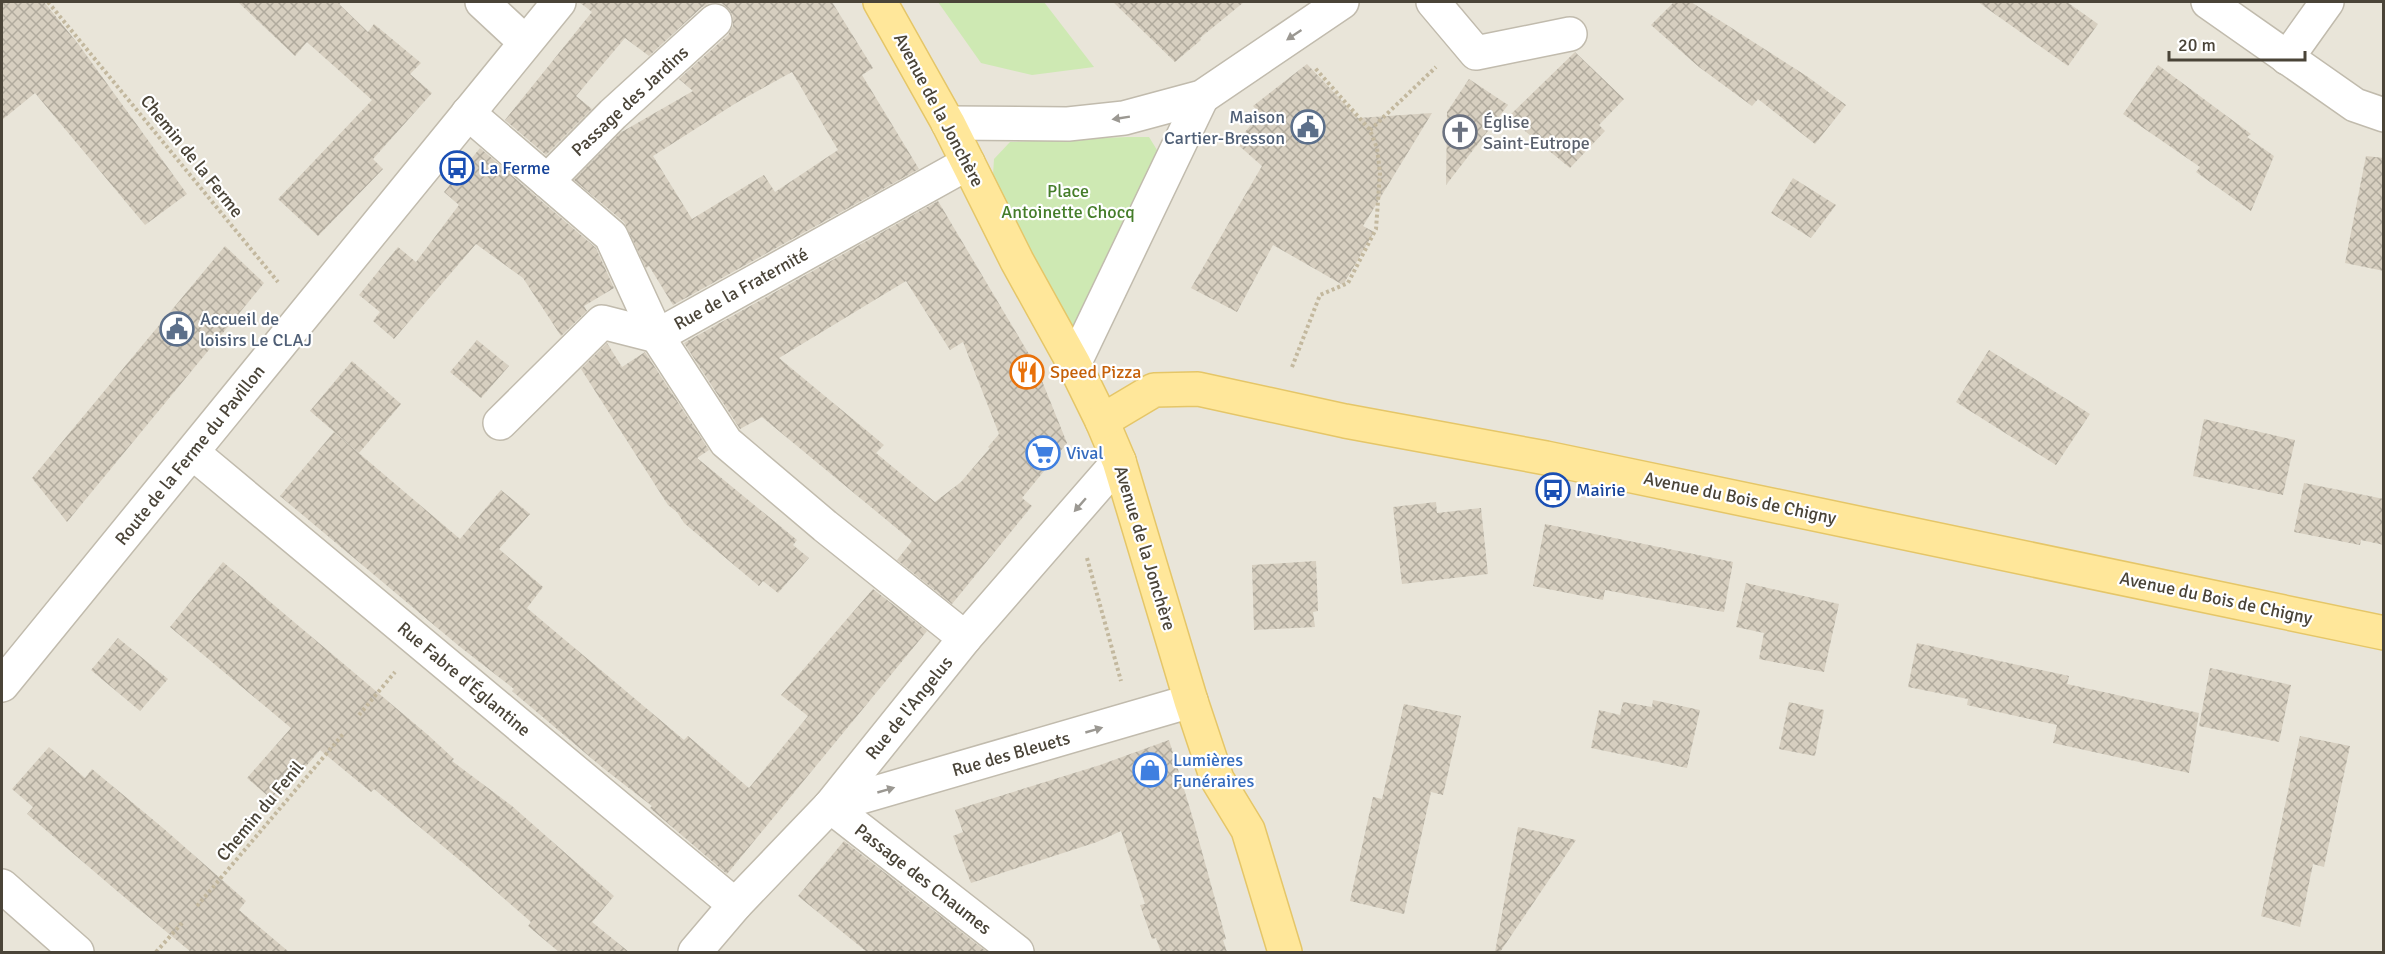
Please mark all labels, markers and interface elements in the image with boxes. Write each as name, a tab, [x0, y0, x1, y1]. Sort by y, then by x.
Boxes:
scale bar	[2169, 24, 2306, 62]
street label: Avenue de la Jonchère	[889, 29, 989, 191]
one-way arrow	[1286, 30, 1303, 41]
text: 20 m	[2178, 34, 2216, 56]
street label: Passage des Jardins	[567, 41, 693, 161]
street label: Chemin de la Ferme	[136, 90, 248, 222]
place label: Maison Cartier-Bresson	[1164, 106, 1285, 149]
public building icon: Maison Cartier-Bresson	[1290, 109, 1326, 145]
place label: Église Saint-Eutrope	[1483, 111, 1590, 154]
one-way arrow	[1111, 114, 1130, 123]
church icon: Église Saint-Eutrope	[1442, 114, 1478, 150]
bus stop icon: La Ferme	[439, 150, 475, 186]
place label: La Ferme	[480, 157, 550, 179]
park label: Place Antoinette Chocq	[1001, 180, 1135, 223]
street label: Rue de la Fraternité	[670, 243, 812, 335]
place label: Accueil de loisirs Le CLAJ	[200, 308, 312, 351]
public building icon: Accueil de loisirs Le CLAJ	[159, 311, 195, 347]
restaurant icon: Speed Pizza	[1009, 354, 1045, 390]
street label: Route de la Ferme du Pavillon	[110, 360, 270, 550]
place label: Speed Pizza	[1050, 361, 1141, 383]
supermarket icon: Vival	[1025, 435, 1061, 471]
place label: Vival	[1066, 442, 1104, 464]
street label: Avenue de la Jonchère	[1109, 463, 1181, 633]
street label: Avenue du Bois de Chigny	[1642, 467, 1839, 529]
bus stop icon: Mairie	[1535, 472, 1571, 508]
place label: Mairie	[1576, 479, 1625, 501]
one-way arrow	[1074, 497, 1087, 513]
street label: Avenue du Bois de Chigny	[2118, 567, 2315, 629]
street label: Rue Fabre d'Églantine	[393, 617, 535, 741]
street label: Rue de l'Angelus	[861, 652, 957, 764]
one-way arrow	[1085, 725, 1103, 734]
street label: Rue des Bleuets	[950, 727, 1073, 781]
place label: Lumières Funéraires	[1173, 749, 1254, 792]
shop icon: Lumières Funéraires	[1132, 752, 1168, 788]
street label: Chemin du Fenil	[212, 756, 308, 866]
one-way arrow	[877, 785, 895, 794]
street label: Passage des Chaumes	[850, 819, 996, 939]

